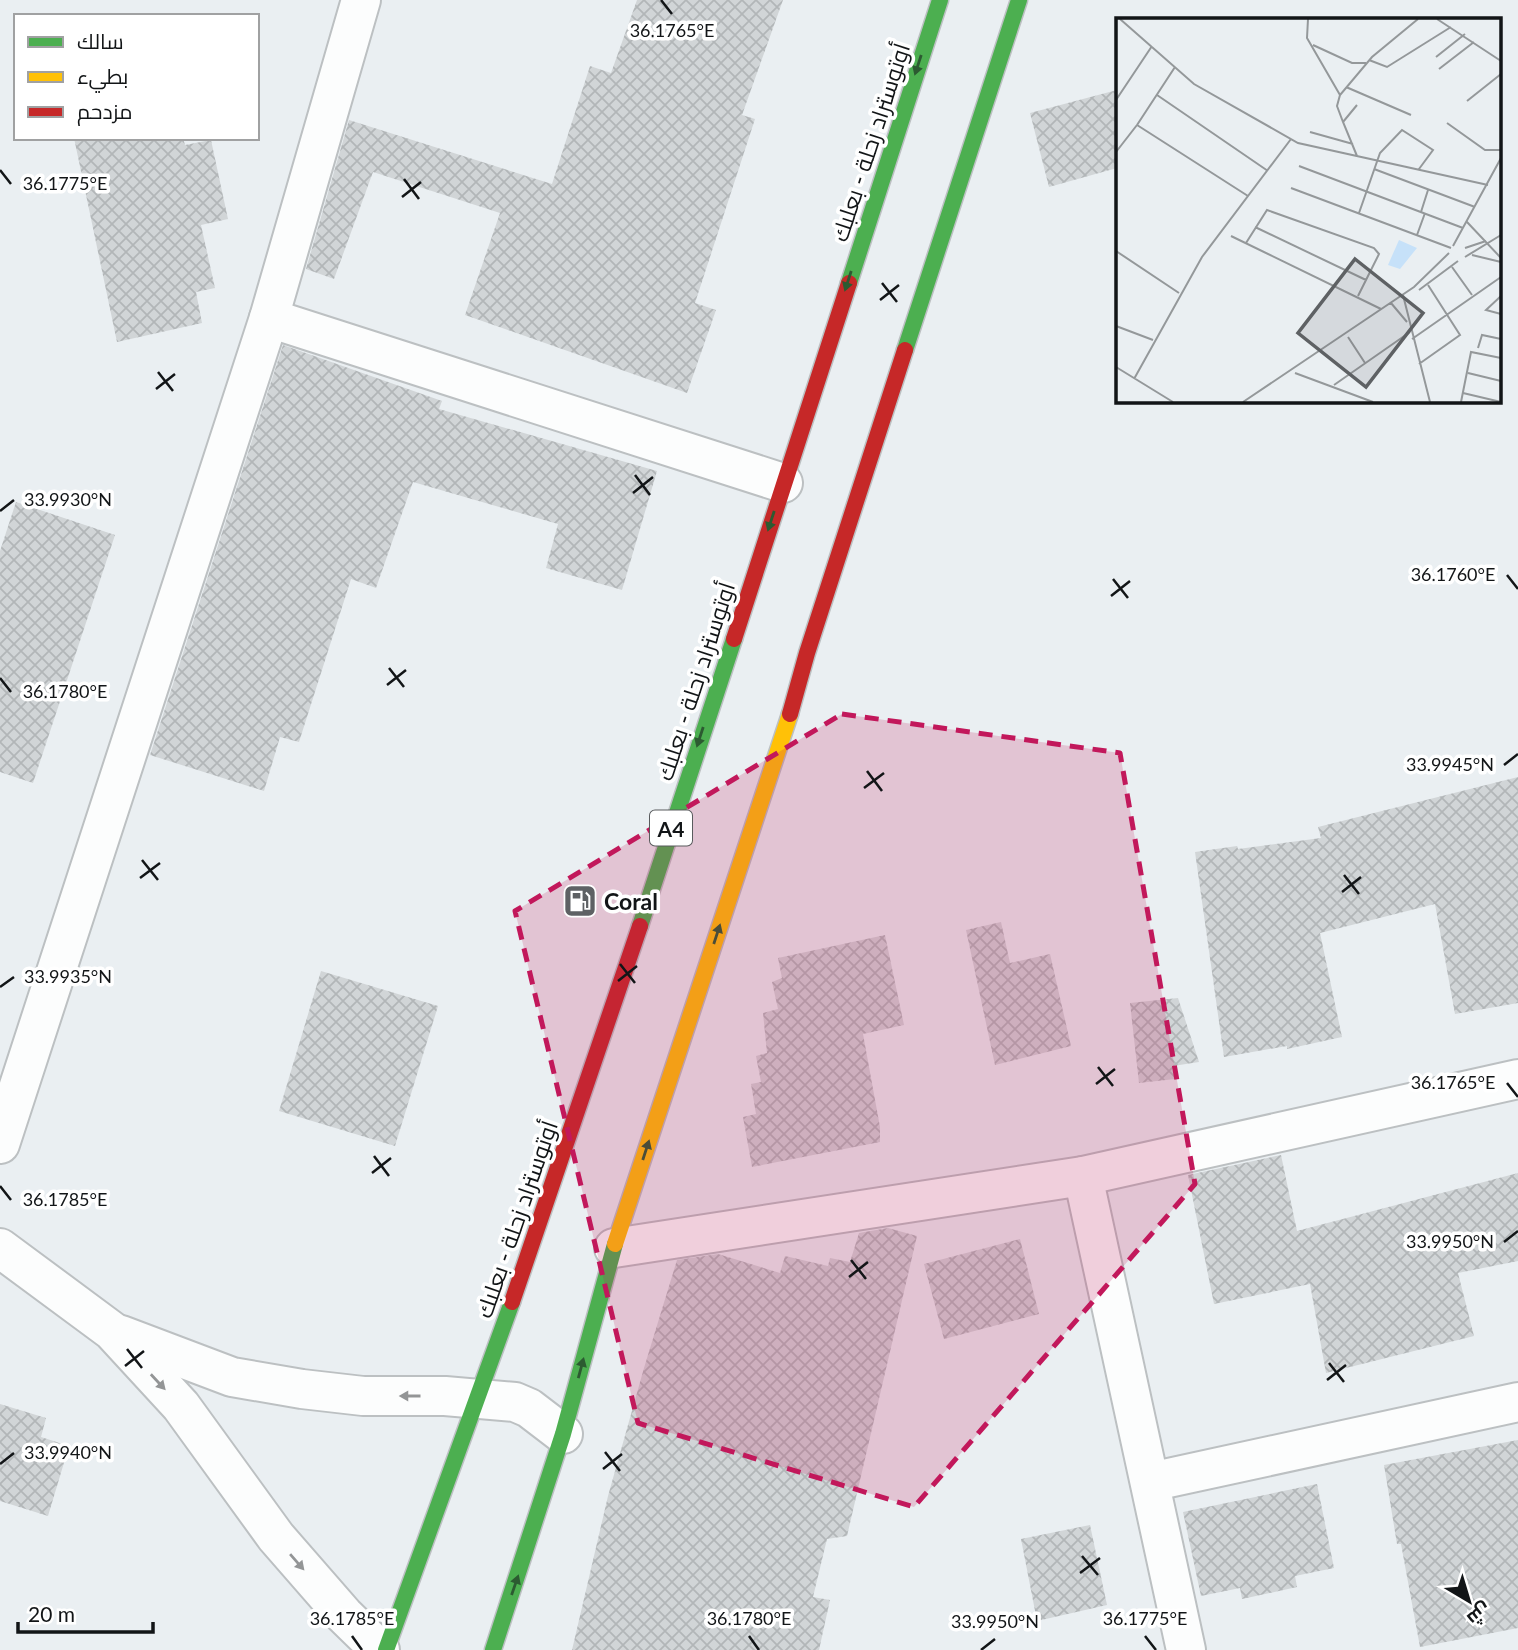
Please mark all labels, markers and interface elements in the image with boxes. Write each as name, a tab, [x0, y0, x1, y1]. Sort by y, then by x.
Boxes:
legend	[14, 14, 259, 140]
inset map	[1116, 18, 1500, 402]
text: 36.1765°E	[630, 19, 714, 41]
text: سالك	[77, 28, 124, 53]
street label: أوتوستراد زحلة - بعلبك	[825, 39, 915, 245]
one-way arrow	[913, 55, 923, 76]
text: بطيء	[77, 63, 128, 93]
text: مزدحم	[77, 98, 132, 126]
text: 36.1775°E	[23, 172, 107, 194]
one-way arrow	[843, 271, 853, 292]
text: 33.9930°N	[24, 488, 112, 510]
one-way arrow	[765, 511, 775, 532]
text: 36.1760°E	[1411, 563, 1495, 585]
street label: أوتوستراد زحلة - بعلبك	[650, 578, 740, 784]
text: 36.1780°E	[23, 680, 107, 702]
one-way arrow	[694, 727, 705, 748]
text: 33.9945°N	[1406, 753, 1494, 775]
road number: A4	[650, 810, 692, 846]
fuel station icon: Coral	[561, 882, 599, 920]
place label: Coral	[604, 887, 658, 915]
one-way arrow	[712, 923, 723, 944]
text: 33.9935°N	[24, 965, 112, 987]
text: 36.1765°E	[1411, 1071, 1495, 1093]
street label: أوتوستراد زحلة - بعلبك	[469, 1117, 563, 1321]
one-way arrow	[641, 1139, 651, 1160]
text: 36.1785°E	[23, 1188, 107, 1210]
text: 33.9950°N	[1406, 1230, 1494, 1252]
one-way arrow	[576, 1357, 587, 1379]
one-way arrow	[150, 1373, 166, 1391]
one-way arrow	[398, 1390, 420, 1402]
text: 33.9940°N	[24, 1441, 112, 1463]
one-way arrow	[289, 1553, 304, 1570]
north arrow	[1434, 1566, 1504, 1636]
one-way arrow	[510, 1575, 521, 1596]
scale bar	[18, 1590, 152, 1634]
text: ش	[1462, 1597, 1496, 1631]
text: 20 m	[28, 1601, 75, 1626]
text: 36.1785°E	[310, 1607, 394, 1629]
text: 36.1780°E	[707, 1607, 791, 1629]
text: 36.1775°E	[1103, 1607, 1187, 1629]
text: 33.9950°N	[951, 1610, 1039, 1632]

